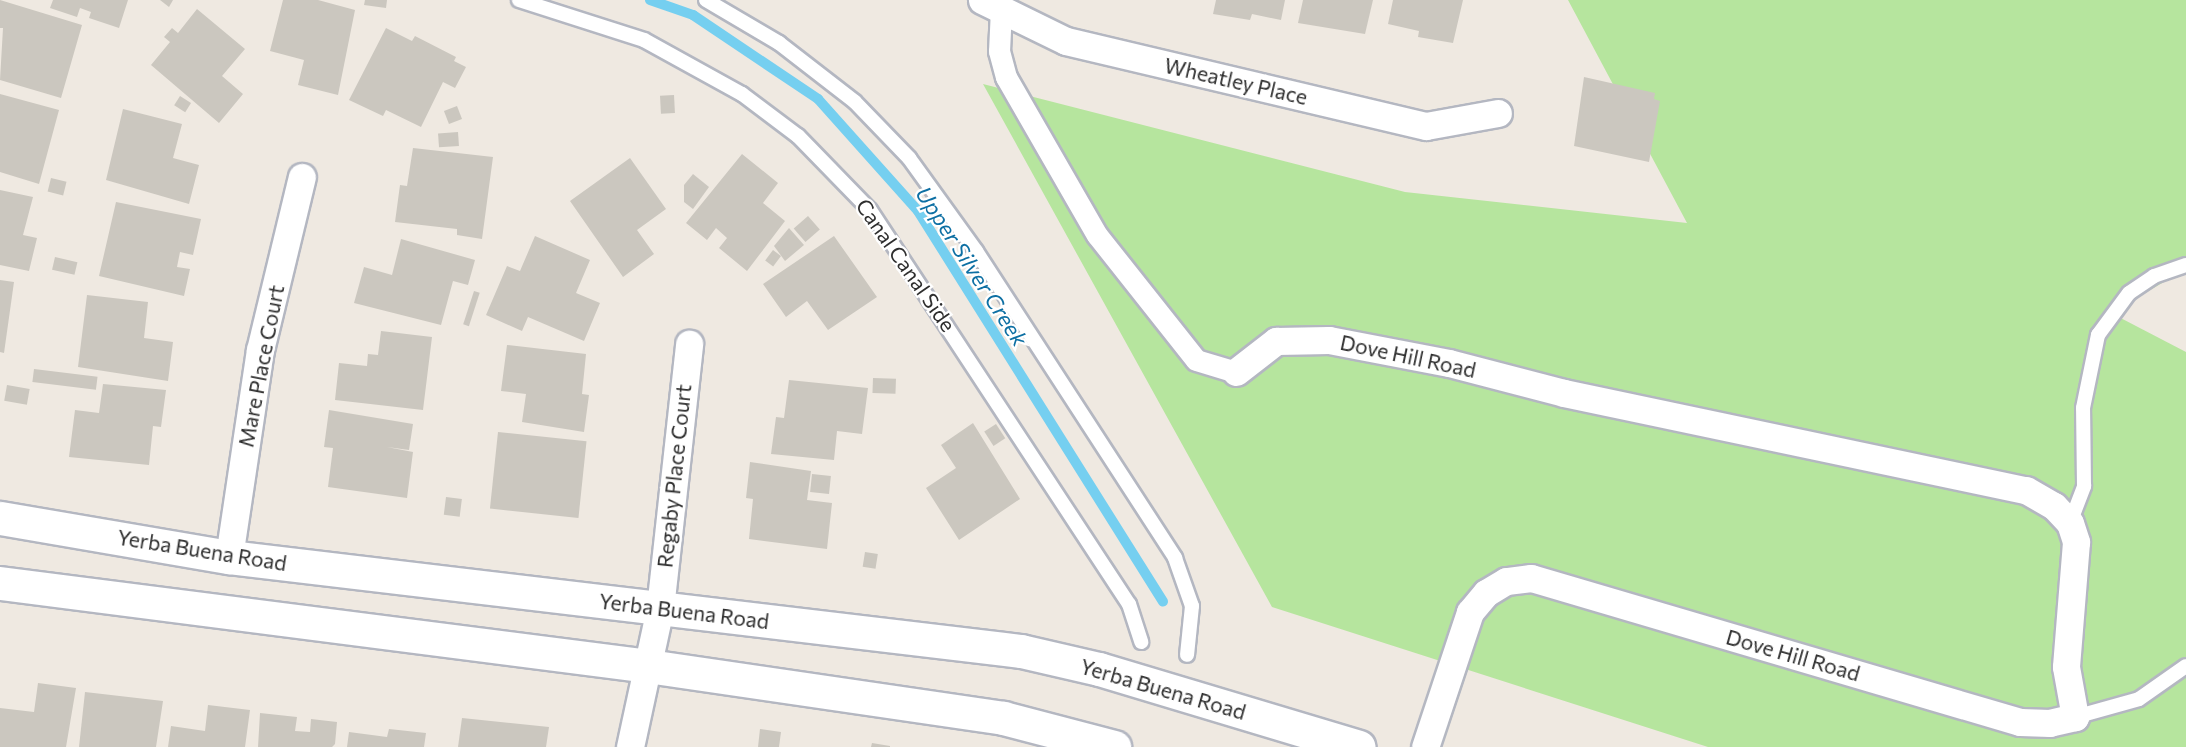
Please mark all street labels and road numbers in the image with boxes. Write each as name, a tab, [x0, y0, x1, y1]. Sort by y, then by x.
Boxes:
street label: Wheatley Place	[1162, 52, 1310, 110]
street label: Canal Canal Side	[851, 194, 961, 336]
street label: Mare Place Court	[233, 283, 289, 449]
street label: Dove Hill Road	[1338, 329, 1478, 383]
street label: Regaby Place Court	[652, 383, 696, 569]
street label: Yerba Buena Road	[116, 524, 288, 576]
street label: Yerba Buena Road	[598, 588, 770, 634]
street label: Dove Hill Road	[1723, 624, 1863, 686]
street label: Yerba Buena Road	[1077, 653, 1249, 725]

